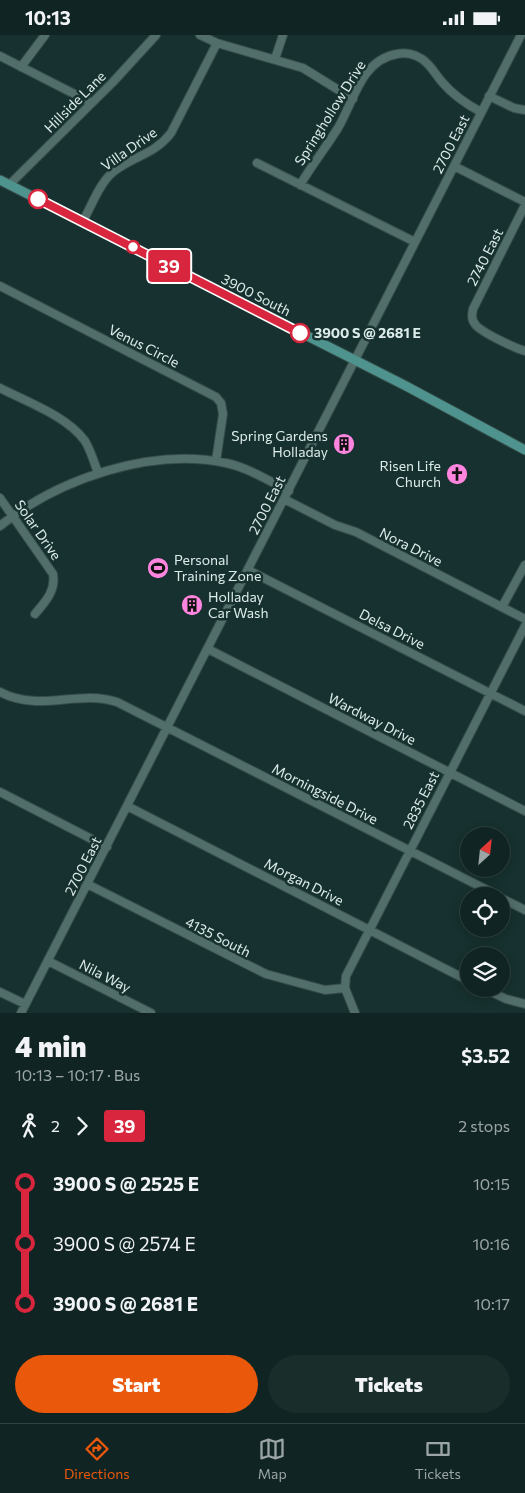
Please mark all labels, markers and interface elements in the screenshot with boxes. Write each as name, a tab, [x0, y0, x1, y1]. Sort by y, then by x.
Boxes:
text: 10:13	[25, 6, 71, 29]
street label: Springhollow Drive	[290, 57, 369, 168]
street label: Hillside Lane	[40, 67, 109, 136]
street label: 2700 East	[429, 111, 473, 176]
street label: Villa Drive	[98, 123, 160, 174]
unlabelled marker	[28, 189, 48, 209]
street label: 2740 East	[463, 225, 506, 288]
unlabelled marker	[126, 240, 140, 254]
line badge: 39	[146, 250, 192, 282]
text: 39	[158, 255, 180, 277]
street label: 3900 South	[219, 270, 294, 319]
street label: Venus Circle	[106, 320, 183, 371]
marker: 3900 S @ 2681 E	[290, 323, 310, 343]
place label: 3900 S @ 2681 E	[314, 324, 421, 341]
place label: Spring Gardens Holladay	[231, 427, 328, 460]
building icon: Spring Gardens Holladay	[332, 432, 356, 456]
place label: Risen Life Church	[379, 457, 441, 490]
church icon: Risen Life Church	[445, 462, 469, 486]
street label: 2700 East	[245, 472, 289, 537]
street label: Solar Drive	[11, 496, 65, 563]
street label: Nora Drive	[377, 523, 445, 570]
place label: Personal Training Zone	[174, 551, 261, 584]
sports icon: Personal Training Zone	[146, 556, 170, 580]
place label: Holladay Car Wash	[208, 588, 268, 621]
building icon: Holladay Car Wash	[180, 593, 204, 617]
street label: Delsa Drive	[357, 605, 428, 652]
street label: Wardway Drive	[325, 689, 419, 748]
street label: Morningside Drive	[269, 760, 381, 828]
street label: 2835 East	[399, 768, 442, 832]
north arrow	[460, 827, 510, 877]
map controls	[460, 827, 510, 997]
street label: 2700 East	[61, 833, 105, 898]
street label: Morgan Drive	[262, 854, 347, 909]
button: locate	[460, 887, 510, 937]
street label: 4135 South	[183, 913, 254, 960]
button: layers	[460, 947, 510, 997]
street label: Nila Way	[77, 955, 134, 996]
text: 4 min	[15, 1029, 87, 1063]
text: $3.52	[461, 1044, 510, 1067]
text: 10:13 – 10:17 · Bus	[15, 1065, 140, 1084]
icon: walk	[15, 1112, 43, 1140]
icon: forward	[68, 1112, 96, 1140]
text: 39	[114, 1115, 135, 1137]
text: 2	[51, 1116, 60, 1135]
text: 2 stops	[458, 1116, 510, 1135]
text: 3900 S @ 2525 E	[53, 1172, 199, 1195]
text: 10:15	[473, 1174, 510, 1193]
text: 3900 S @ 2574 E	[53, 1232, 196, 1255]
text: 10:16	[472, 1234, 510, 1253]
text: 3900 S @ 2681 E	[53, 1292, 198, 1315]
text: 10:17	[474, 1294, 510, 1313]
button: Start	[15, 1355, 258, 1413]
button: Tickets	[268, 1355, 510, 1413]
tab: Directions	[64, 1435, 130, 1482]
tab: Map	[258, 1435, 287, 1482]
tab: Tickets	[415, 1435, 461, 1482]

